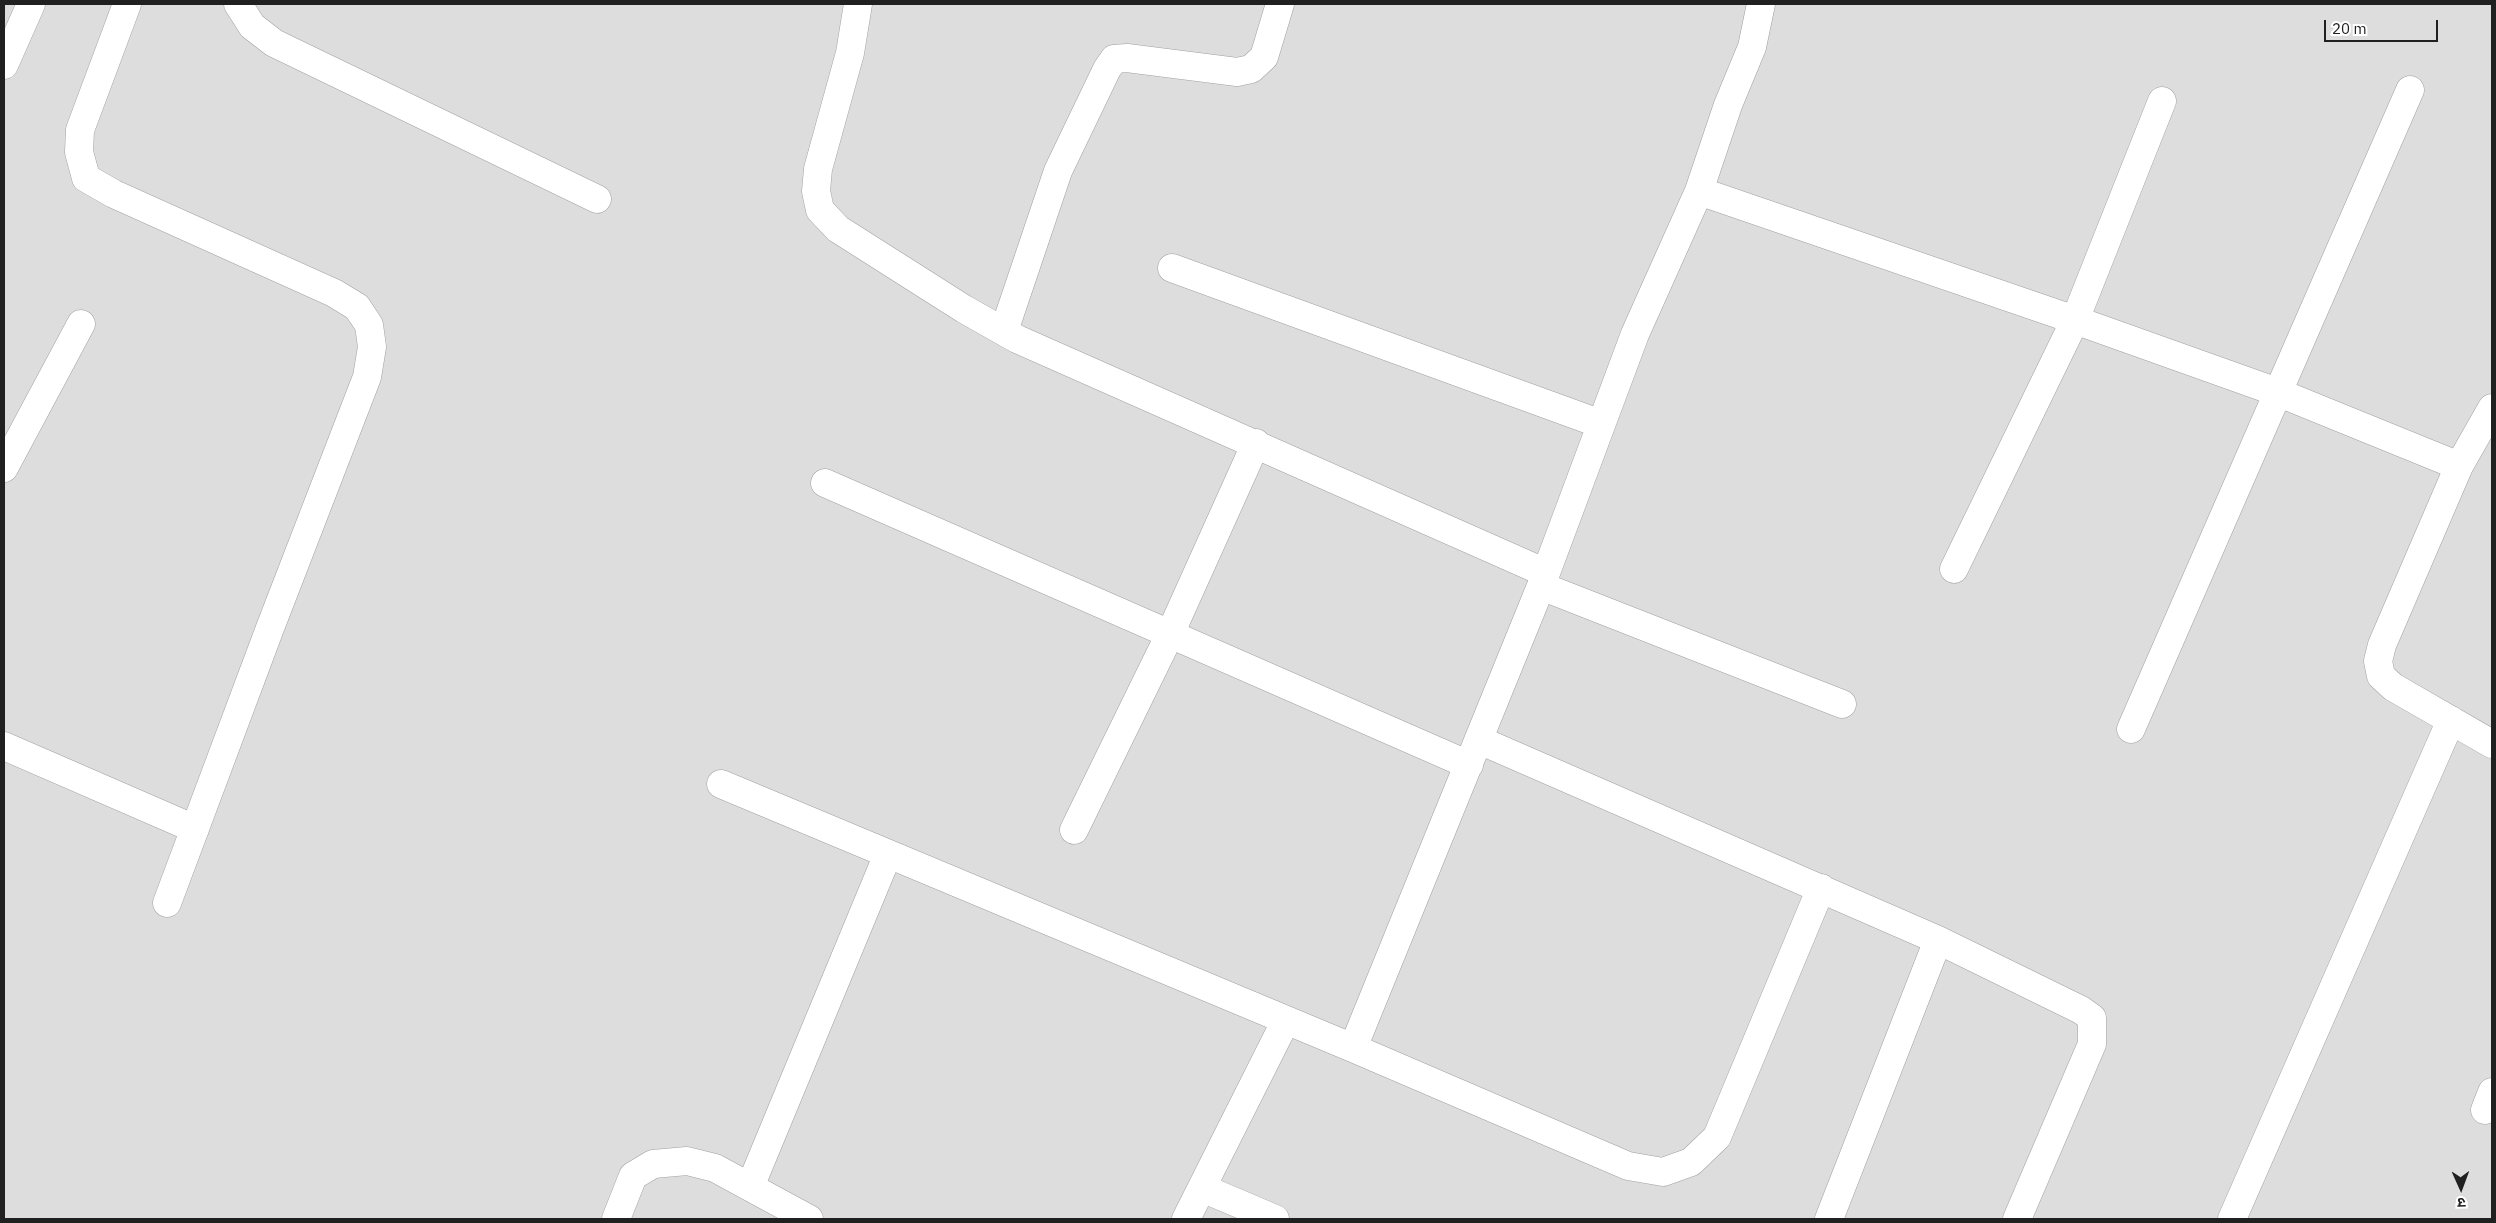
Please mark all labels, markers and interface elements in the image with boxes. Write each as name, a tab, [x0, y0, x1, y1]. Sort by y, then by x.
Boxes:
scale bar	[2326, 10, 2440, 42]
text: 20 m	[2332, 19, 2367, 38]
north arrow	[2436, 1163, 2486, 1213]
text: उ	[2457, 1194, 2466, 1212]

